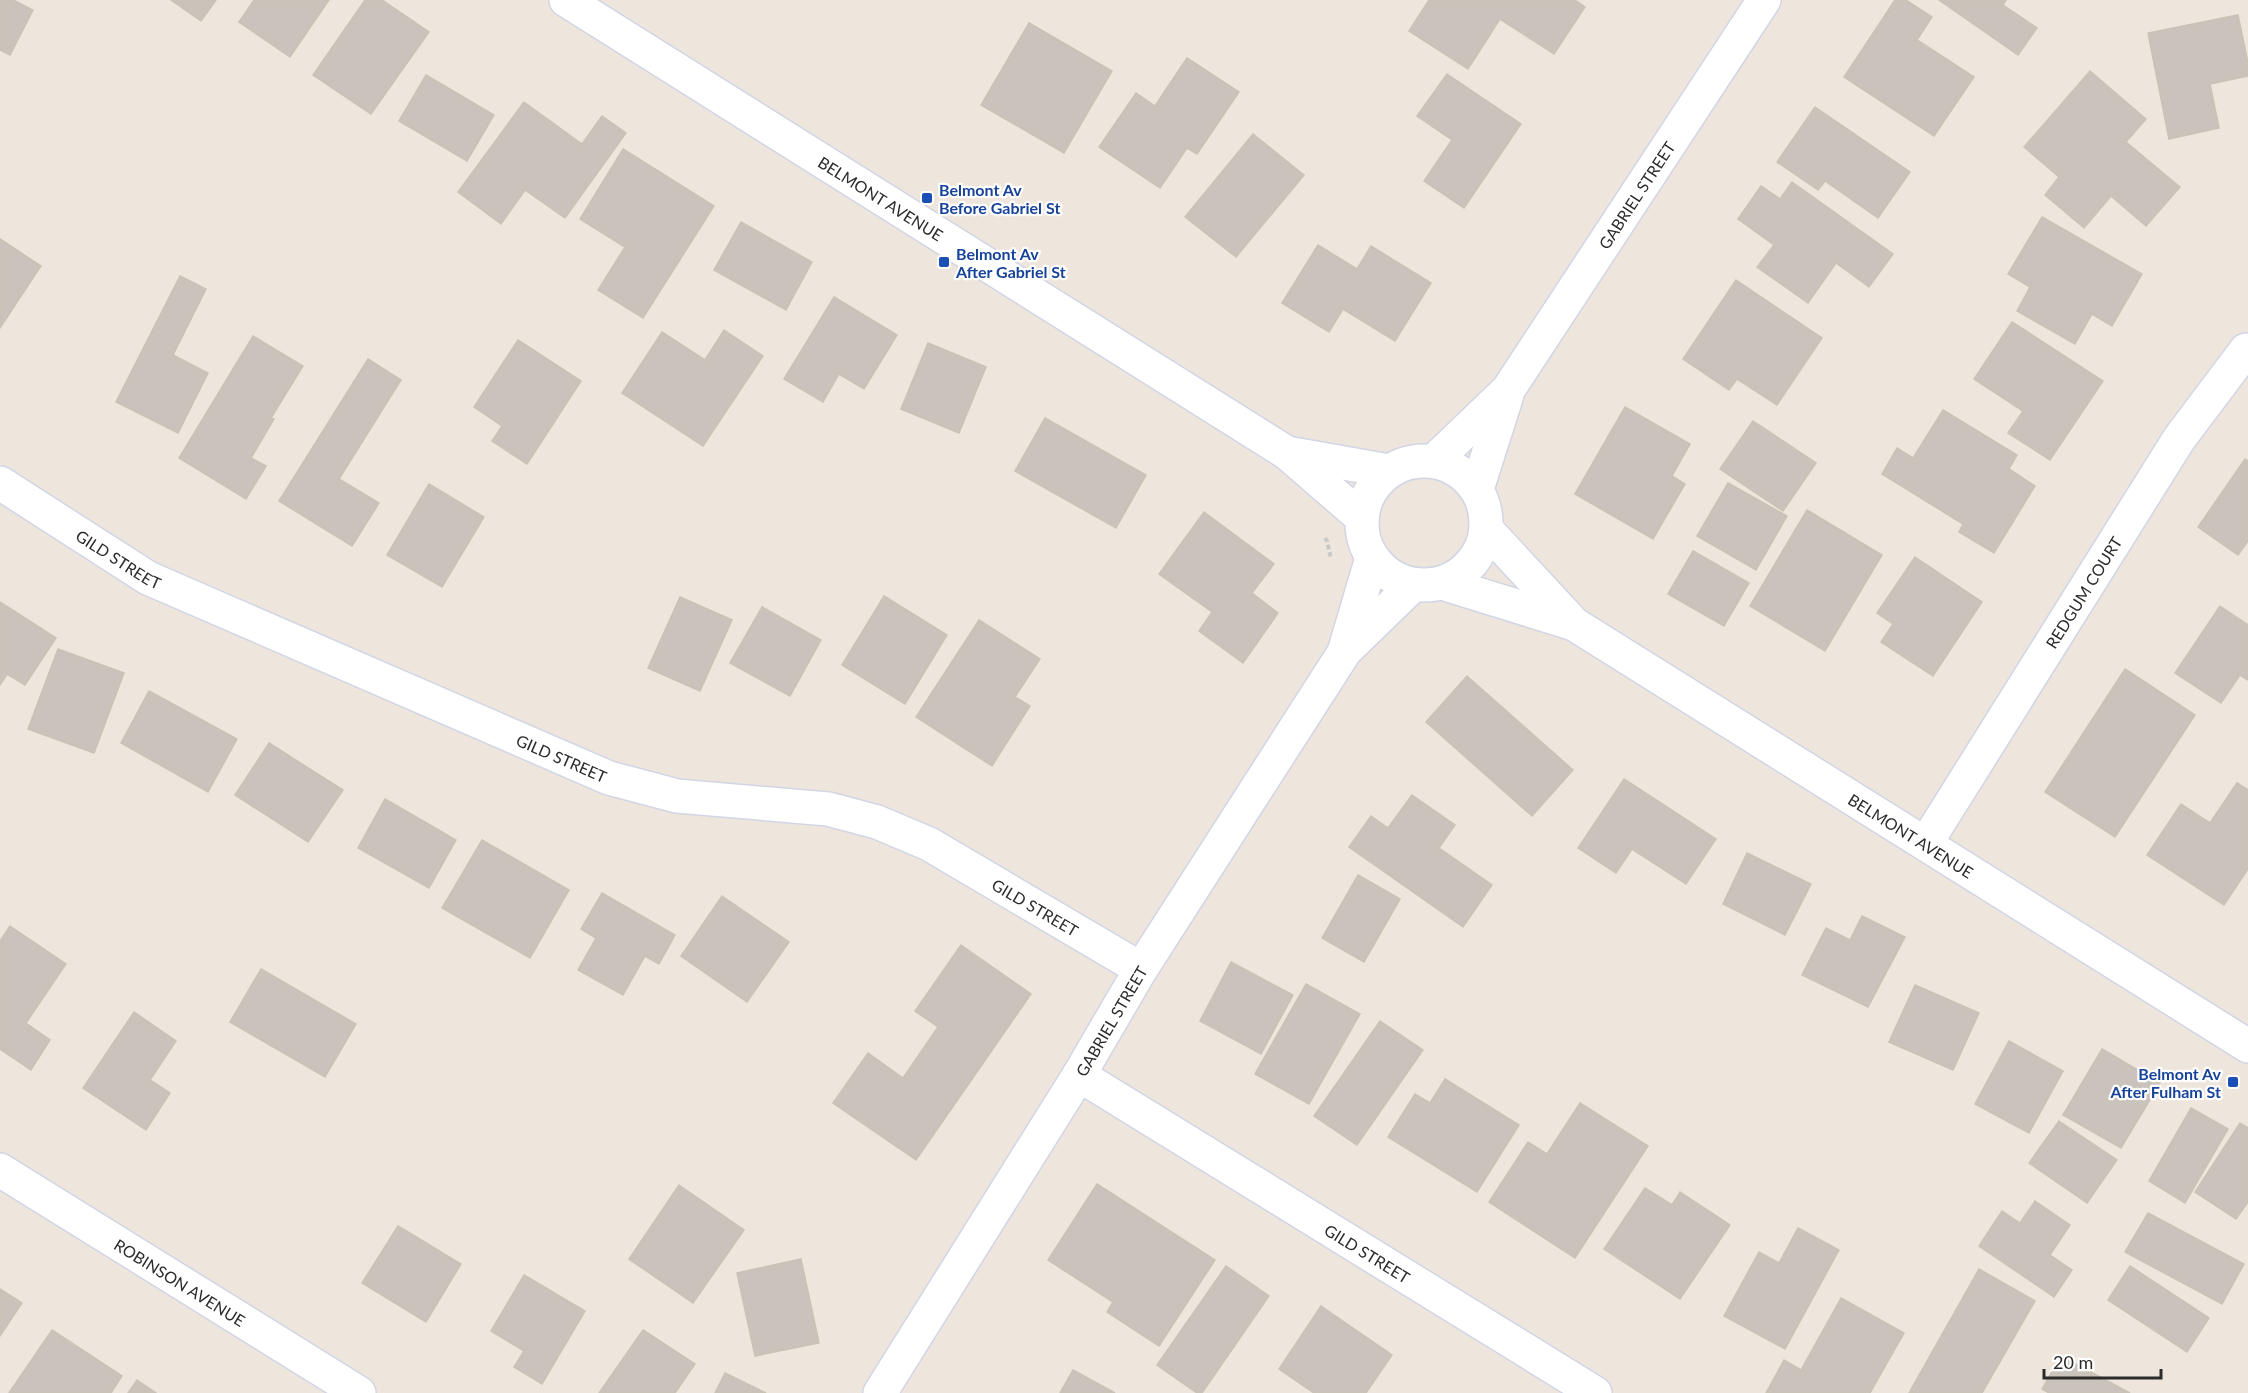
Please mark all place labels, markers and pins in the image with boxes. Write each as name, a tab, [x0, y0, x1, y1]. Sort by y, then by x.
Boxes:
place label: Belmont Av Before Gabriel St	[939, 180, 1060, 217]
marker: Belmont Av Before Gabriel St	[920, 191, 934, 205]
place label: Belmont Av After Gabriel St	[955, 244, 1066, 281]
marker: Belmont Av After Gabriel St	[937, 255, 951, 269]
place label: Belmont Av After Fulham St	[2110, 1064, 2222, 1101]
marker: Belmont Av After Fulham St	[2226, 1075, 2240, 1089]

